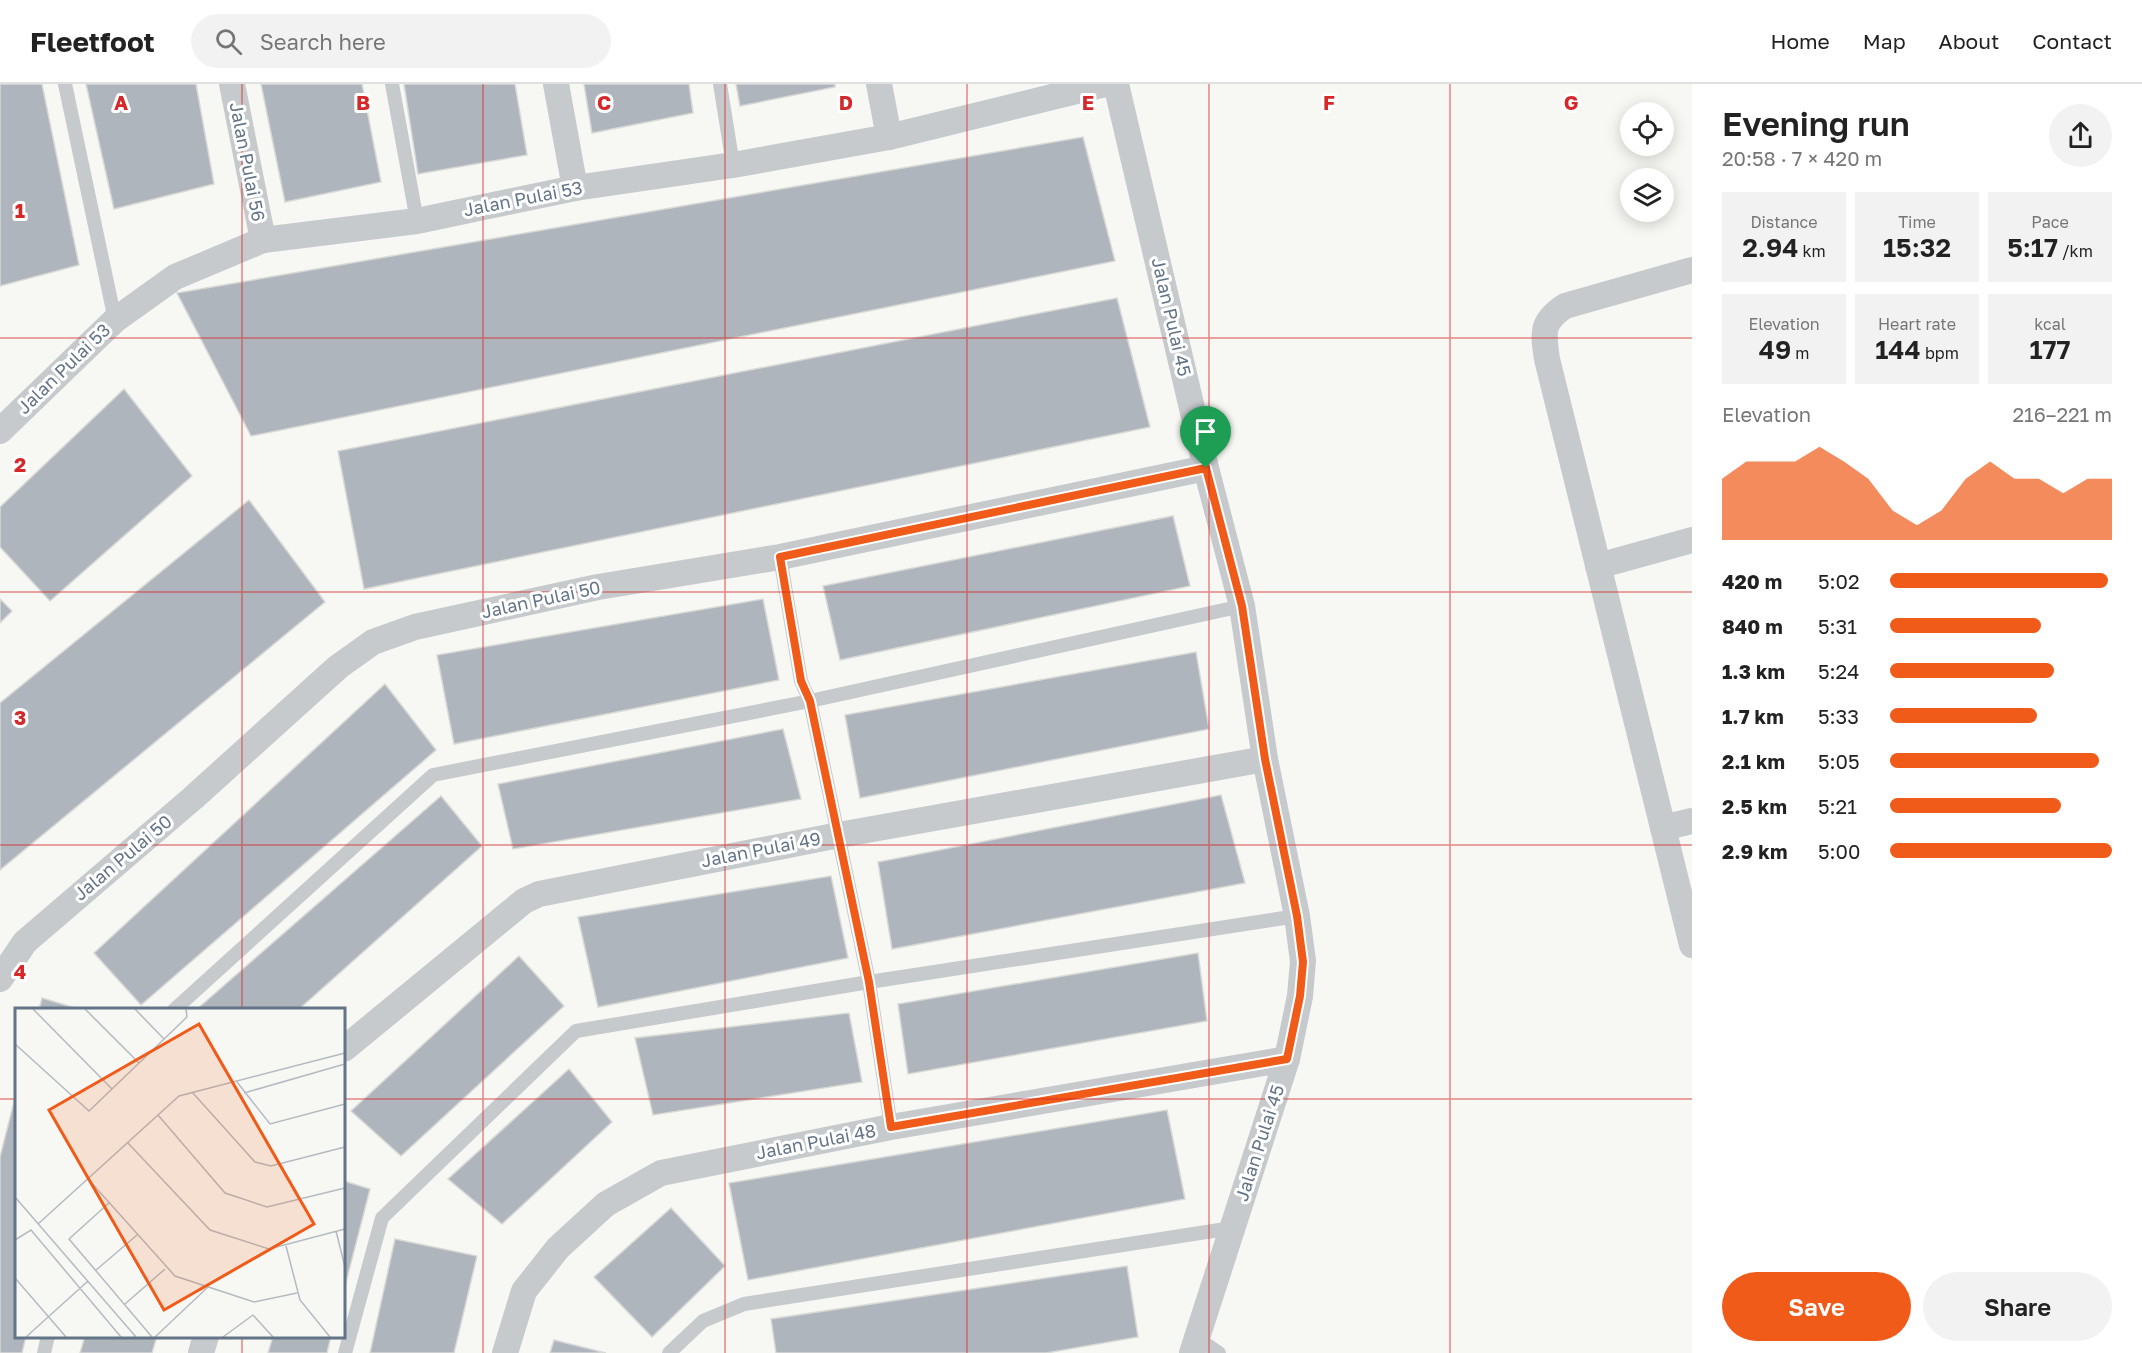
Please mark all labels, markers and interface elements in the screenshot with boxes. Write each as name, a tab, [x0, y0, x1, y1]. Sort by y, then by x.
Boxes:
search box	[191, 14, 611, 68]
text: Fleetfoot	[30, 25, 155, 58]
icon: search	[212, 25, 245, 58]
text: Search here	[260, 28, 386, 55]
text: Home	[1770, 28, 1830, 54]
text: Map	[1863, 28, 1906, 54]
text: About	[1939, 28, 1999, 54]
text: Contact	[2032, 28, 2112, 54]
text: A	[114, 90, 128, 114]
text: B	[356, 90, 370, 114]
text: C	[597, 90, 611, 114]
text: D	[839, 90, 853, 114]
text: E	[1082, 90, 1094, 114]
text: F	[1323, 90, 1335, 114]
text: G	[1564, 90, 1578, 114]
street label: Jalan Pulai 56	[226, 100, 270, 223]
map controls	[1620, 102, 1674, 222]
button: locate	[1620, 102, 1674, 156]
text: Evening run	[1722, 104, 1910, 143]
button: share	[2049, 104, 2112, 167]
text: 20:58 · 7 × 420 m	[1722, 146, 1882, 170]
button: layers	[1620, 168, 1674, 222]
street label: Jalan Pulai 53	[462, 176, 584, 220]
text: 1	[15, 198, 25, 222]
text: Distance	[1750, 212, 1818, 232]
text: Time	[1898, 212, 1936, 232]
text: Pace	[2031, 212, 2069, 232]
text: 2.94	[1742, 232, 1798, 263]
text: 15:32	[1883, 232, 1951, 263]
text: 5:17	[2007, 232, 2058, 263]
text: km	[1798, 241, 1826, 261]
text: /km	[2058, 241, 2093, 261]
street label: Jalan Pulai 45	[1148, 255, 1196, 378]
text: Elevation	[1748, 314, 1820, 334]
text: Heart rate	[1878, 314, 1956, 334]
text: kcal	[2034, 314, 2066, 334]
street label: Jalan Pulai 53	[12, 318, 114, 418]
text: 49	[1759, 334, 1791, 365]
text: 144	[1875, 334, 1921, 365]
text: 177	[2029, 334, 2071, 365]
text: m	[1791, 343, 1809, 363]
text: bpm	[1921, 343, 1959, 363]
text: Elevation	[1722, 402, 1811, 426]
text: 216–221 m	[2012, 402, 2112, 426]
pin	[1180, 406, 1231, 468]
icon: arrive	[1189, 415, 1222, 448]
text: 2	[14, 452, 26, 476]
text: 420 m	[1722, 569, 1782, 593]
text: 5:02	[1818, 569, 1860, 593]
street label: Jalan Pulai 50	[479, 576, 602, 622]
text: 840 m	[1722, 614, 1783, 638]
text: 5:31	[1818, 614, 1857, 638]
text: 1.3 km	[1722, 659, 1785, 683]
text: 5:24	[1818, 659, 1859, 683]
text: 1.7 km	[1722, 704, 1784, 728]
text: 5:33	[1818, 704, 1859, 728]
text: 3	[14, 705, 26, 729]
text: 2.1 km	[1722, 749, 1785, 773]
text: 5:05	[1818, 749, 1860, 773]
text: 2.5 km	[1722, 794, 1787, 818]
text: 5:21	[1818, 794, 1857, 818]
street label: Jalan Pulai 50	[69, 810, 176, 905]
street label: Jalan Pulai 49	[699, 827, 823, 871]
text: 2.9 km	[1722, 839, 1787, 863]
text: 5:00	[1818, 839, 1860, 863]
text: 4	[14, 959, 26, 983]
inset map	[15, 1008, 345, 1338]
street label: Jalan Pulai 45	[1230, 1082, 1288, 1204]
street label: Jalan Pulai 48	[754, 1119, 878, 1163]
button: Save	[1722, 1272, 1911, 1341]
button: Share	[1923, 1272, 2112, 1341]

